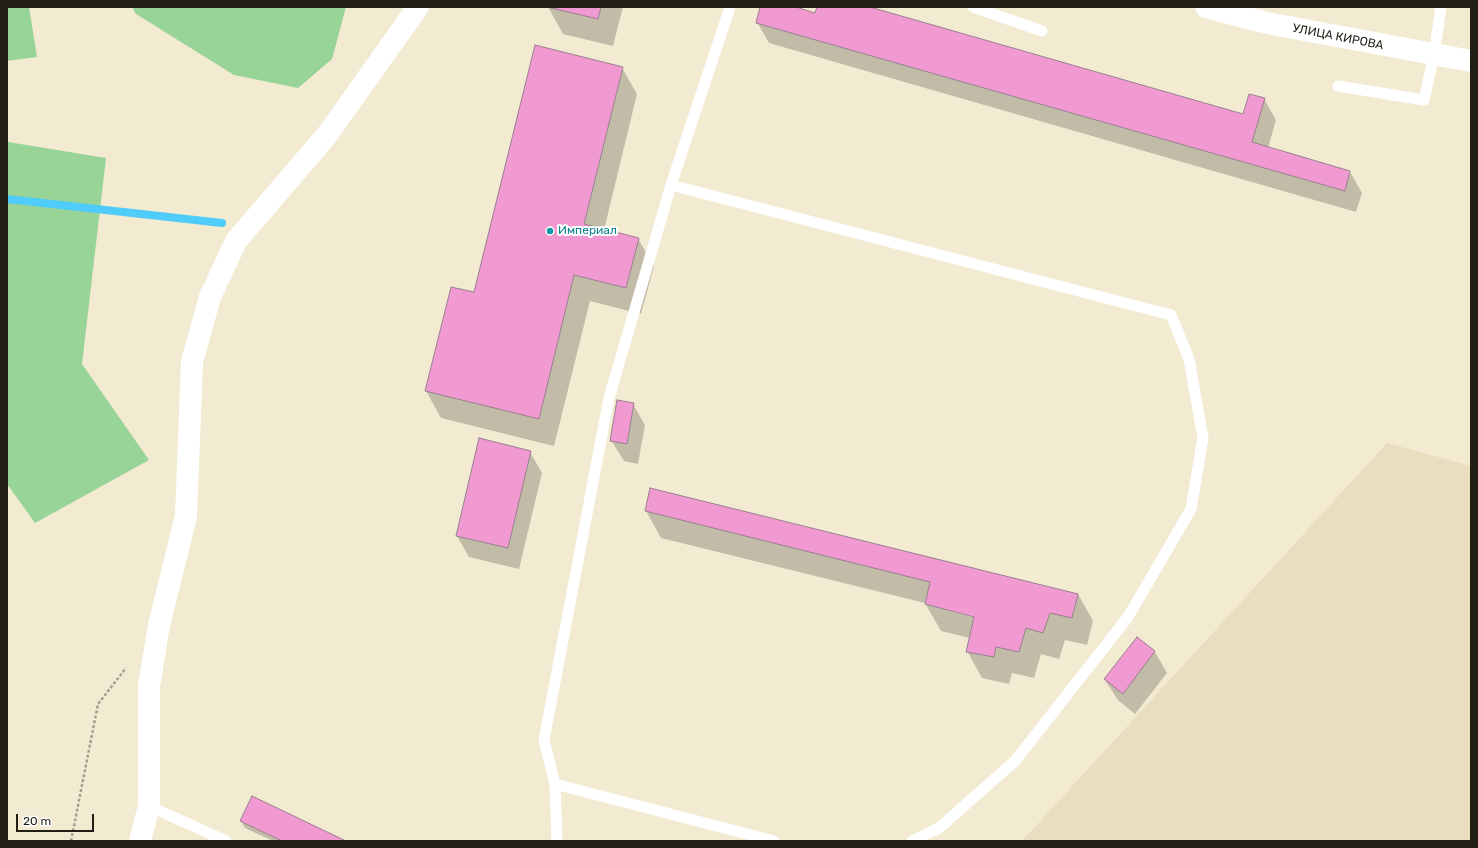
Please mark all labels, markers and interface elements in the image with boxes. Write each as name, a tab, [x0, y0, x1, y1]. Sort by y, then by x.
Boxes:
street label: УЛИЦА КИРОВА	[1291, 21, 1385, 53]
place label: Империал	[558, 224, 617, 238]
marker: Империал	[545, 226, 555, 236]
scale bar	[18, 806, 96, 832]
text: 20 m	[23, 814, 51, 828]

